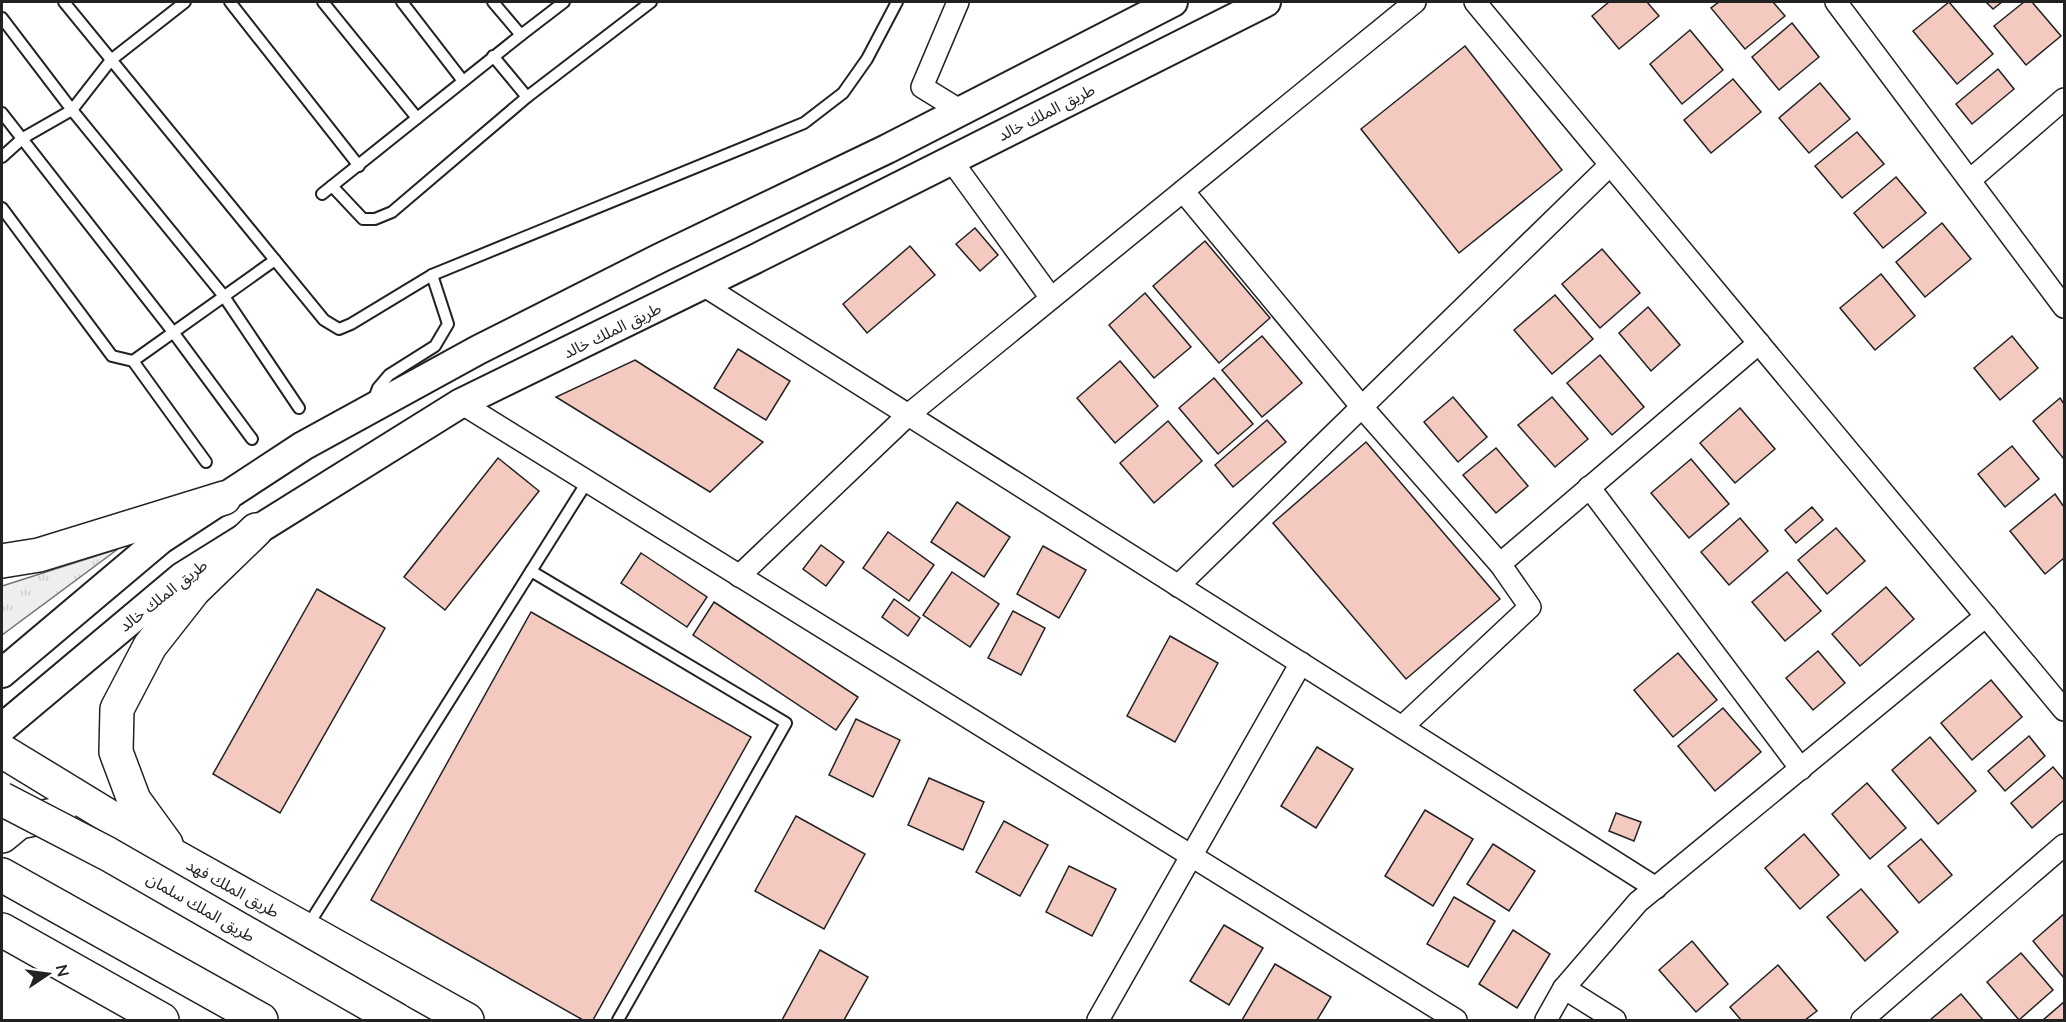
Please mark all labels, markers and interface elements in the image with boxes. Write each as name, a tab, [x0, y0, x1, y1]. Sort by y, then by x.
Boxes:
street label: طريق الملك خالد	[994, 79, 1098, 146]
street label: طريق الملك خالد	[560, 298, 665, 363]
street label: طريق الملك خالد	[115, 554, 212, 636]
street label: طريق الملك فهد	[182, 854, 283, 923]
street label: طريق الملك سلمان	[143, 868, 259, 947]
north arrow	[18, 944, 78, 1004]
text: N	[52, 962, 74, 979]

